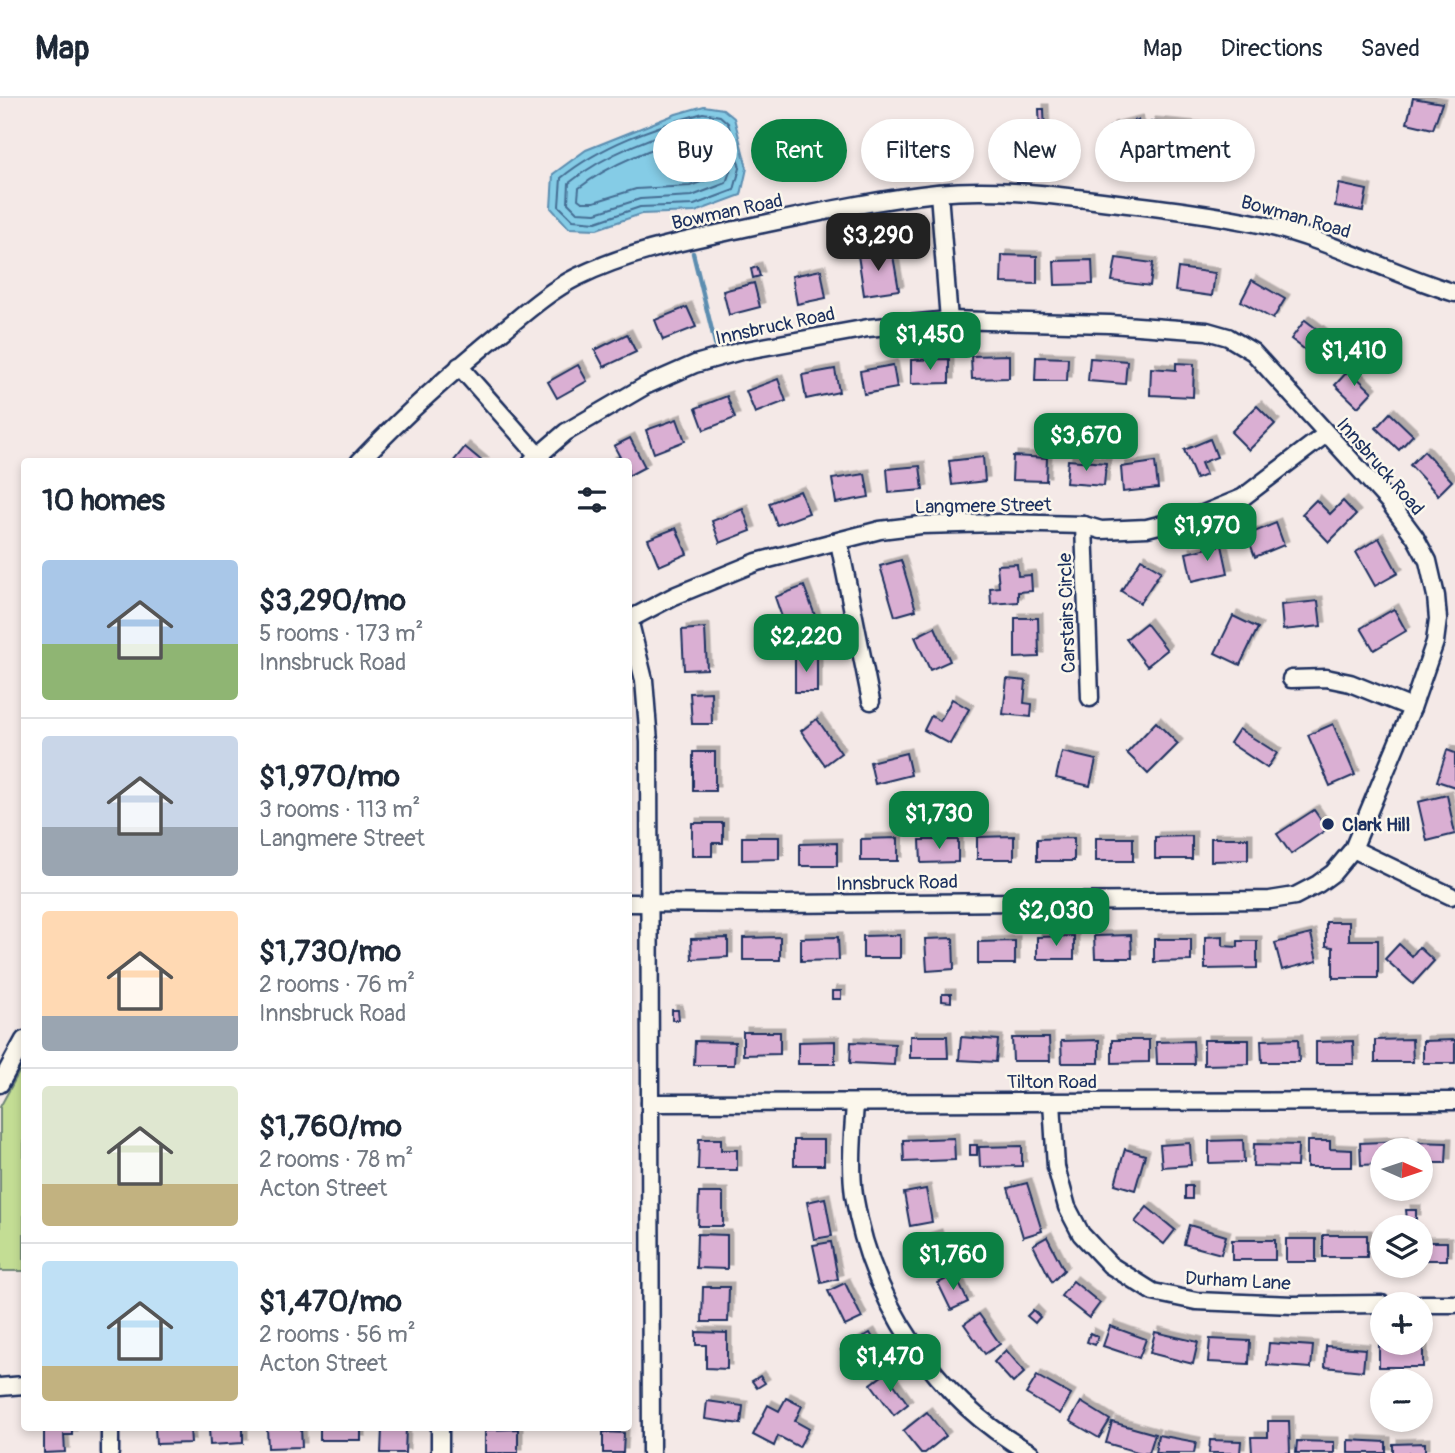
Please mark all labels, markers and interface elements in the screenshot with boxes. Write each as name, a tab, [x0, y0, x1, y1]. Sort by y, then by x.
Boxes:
text: Map	[35, 28, 90, 69]
text: Map	[1143, 34, 1183, 63]
text: Directions	[1221, 34, 1322, 63]
text: Saved	[1360, 34, 1420, 63]
chip: Buy	[653, 119, 737, 182]
chip: Rent	[751, 119, 847, 182]
chip: Filters	[861, 119, 974, 182]
chip: New	[988, 119, 1081, 182]
chip: Apartment	[1095, 119, 1255, 182]
street label: Bowman Road	[669, 188, 785, 235]
street label: Bowman Road	[1238, 190, 1353, 244]
pin: $3,290	[821, 214, 935, 273]
text: $3,290	[842, 221, 914, 250]
street label: Innsbruck Road	[713, 302, 837, 350]
pin: $1,450	[873, 313, 987, 372]
text: $1,450	[896, 320, 964, 349]
pin: $1,410	[1297, 328, 1411, 388]
text: $1,410	[1321, 336, 1387, 365]
street label: Innsbruck Road	[1331, 413, 1429, 520]
pin: $3,670	[1029, 414, 1143, 473]
text: $3,670	[1050, 421, 1122, 450]
icon: filters	[573, 481, 611, 519]
text: 10 homes	[42, 482, 165, 519]
street label: Langmere Street	[914, 493, 1052, 519]
pin: $1,970	[1150, 504, 1264, 563]
text: $1,970	[1173, 511, 1241, 540]
street label: Carstairs Circle	[1053, 552, 1081, 674]
text: $3,290/mo	[259, 582, 406, 619]
icon: home	[98, 588, 182, 672]
pin: $2,220	[749, 614, 863, 674]
text: 5 rooms · 173 m²	[259, 619, 423, 648]
text: $2,220	[770, 622, 842, 651]
text: Innsbruck Road	[259, 648, 406, 677]
text: $1,970/mo	[259, 758, 400, 795]
icon: home	[98, 764, 182, 848]
pin: $1,730	[882, 792, 996, 851]
text: 3 rooms · 113 m²	[259, 795, 420, 824]
text: $1,730	[905, 799, 973, 828]
place label: Clark Hill	[1342, 813, 1410, 837]
marker: Clark Hill	[1320, 816, 1336, 832]
text: Langmere Street	[259, 824, 425, 853]
street label: Innsbruck Road	[836, 870, 958, 896]
pin: $2,030	[999, 888, 1113, 948]
text: $2,030	[1018, 896, 1094, 925]
text: $1,730/mo	[259, 933, 401, 970]
icon: home	[98, 939, 182, 1023]
text: 2 rooms · 76 m²	[259, 970, 415, 999]
text: Innsbruck Road	[259, 999, 406, 1028]
street label: Tilton Road	[1007, 1070, 1097, 1094]
text: $1,760/mo	[259, 1108, 402, 1145]
icon: home	[98, 1114, 182, 1198]
north arrow	[1370, 1138, 1433, 1200]
map controls	[1370, 1138, 1433, 1432]
text: 2 rooms · 78 m²	[259, 1145, 413, 1174]
text: Acton Street	[259, 1174, 387, 1203]
button: layers	[1370, 1215, 1433, 1278]
pin: $1,760	[896, 1232, 1010, 1292]
text: $1,760	[919, 1240, 987, 1269]
street label: Durham Lane	[1185, 1266, 1292, 1296]
text: $1,470/mo	[259, 1283, 402, 1320]
icon: home	[98, 1289, 182, 1373]
button: +	[1370, 1292, 1433, 1355]
text: 2 rooms · 56 m²	[259, 1320, 416, 1349]
pin: $1,470	[833, 1334, 947, 1394]
text: $1,470	[856, 1342, 924, 1371]
text: Acton Street	[259, 1349, 387, 1378]
button: −	[1370, 1369, 1433, 1432]

